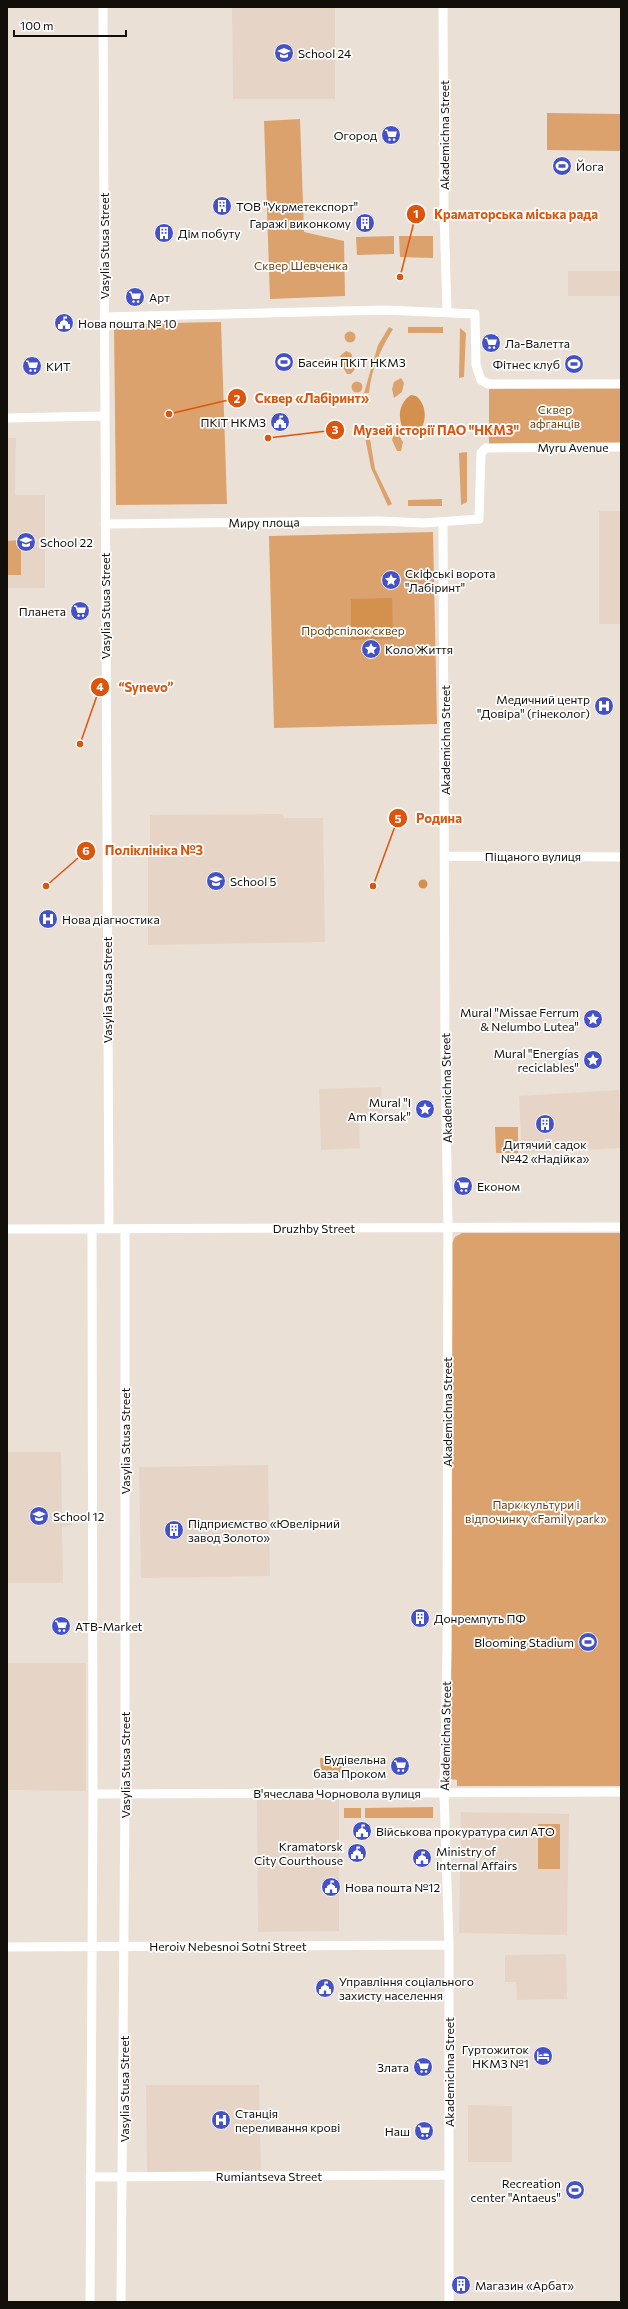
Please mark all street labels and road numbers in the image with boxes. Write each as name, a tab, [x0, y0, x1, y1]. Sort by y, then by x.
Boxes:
street label: Akademichna Street	[437, 80, 451, 190]
street label: Vasylia Stusa Street	[97, 193, 111, 299]
street label: Myru Avenue	[537, 440, 609, 454]
street label: Миру площа	[228, 514, 300, 530]
street label: Vasylia Stusa Street	[98, 553, 112, 659]
street label: Akademichna Street	[438, 685, 452, 795]
street label: Піщаного вулиця	[485, 849, 581, 863]
street label: Vasylia Stusa Street	[100, 937, 114, 1043]
street label: Akademichna Street	[438, 1033, 454, 1143]
street label: Druzhby Street	[273, 1221, 355, 1235]
street label: Akademichna Street	[440, 1357, 454, 1467]
street label: Vasylia Stusa Street	[118, 1388, 132, 1494]
street label: Akademichna Street	[437, 1681, 453, 1791]
street label: Vasylia Stusa Street	[118, 1712, 132, 1818]
street label: В'ячеслава Чорновола вулиця	[253, 1786, 421, 1800]
street label: Heroiv Nebesnoi Sotni Street	[149, 1939, 307, 1953]
street label: Akademichna Street	[442, 2017, 456, 2127]
street label: Vasylia Stusa Street	[117, 2036, 131, 2142]
street label: Rumiantseva Street	[216, 2169, 322, 2183]

